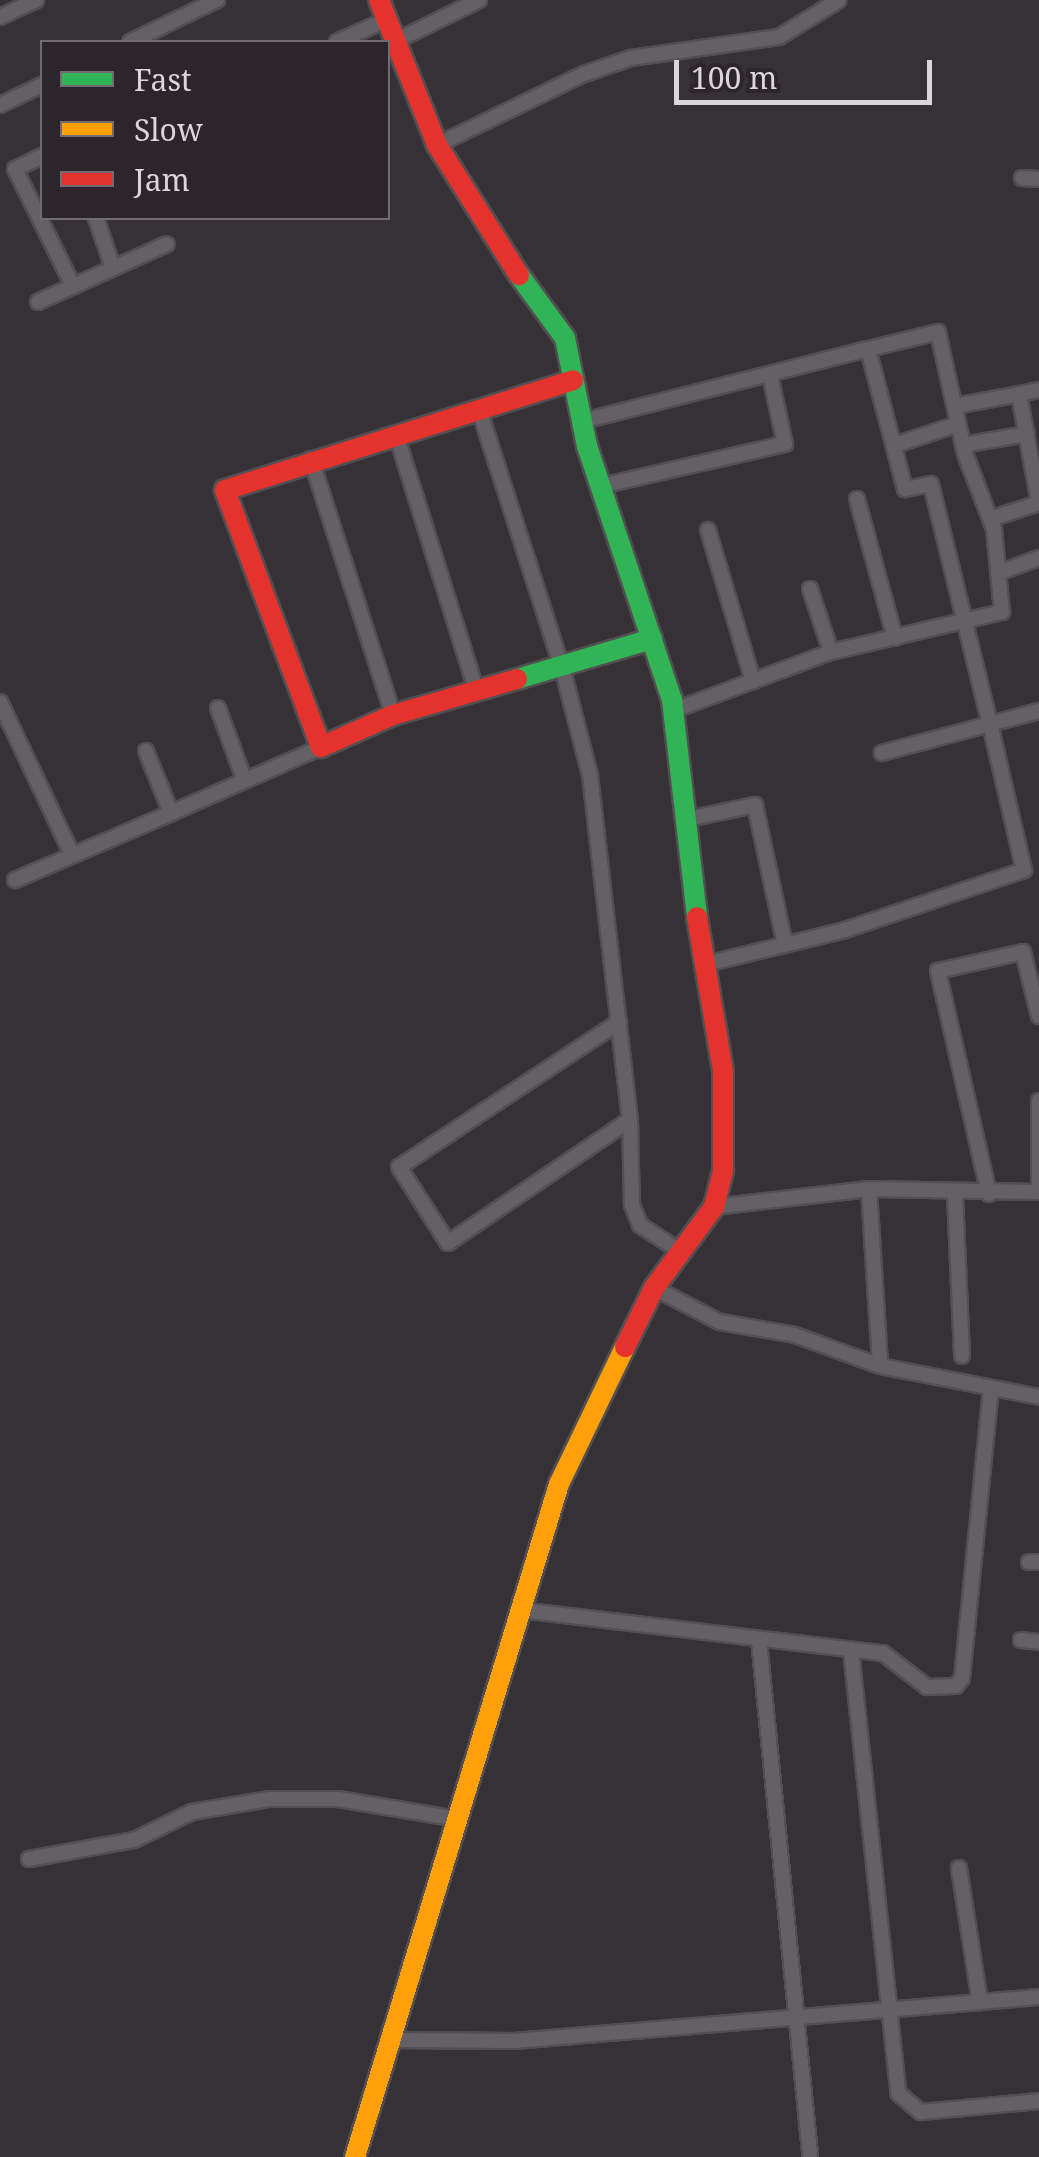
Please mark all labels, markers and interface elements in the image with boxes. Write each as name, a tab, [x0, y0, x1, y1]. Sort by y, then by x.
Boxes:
legend	[40, 40, 390, 220]
scale bar	[679, 40, 936, 102]
text: 100 m	[691, 57, 777, 98]
text: Fast	[134, 59, 191, 100]
text: Slow	[134, 109, 203, 150]
text: Jam	[134, 159, 190, 200]

